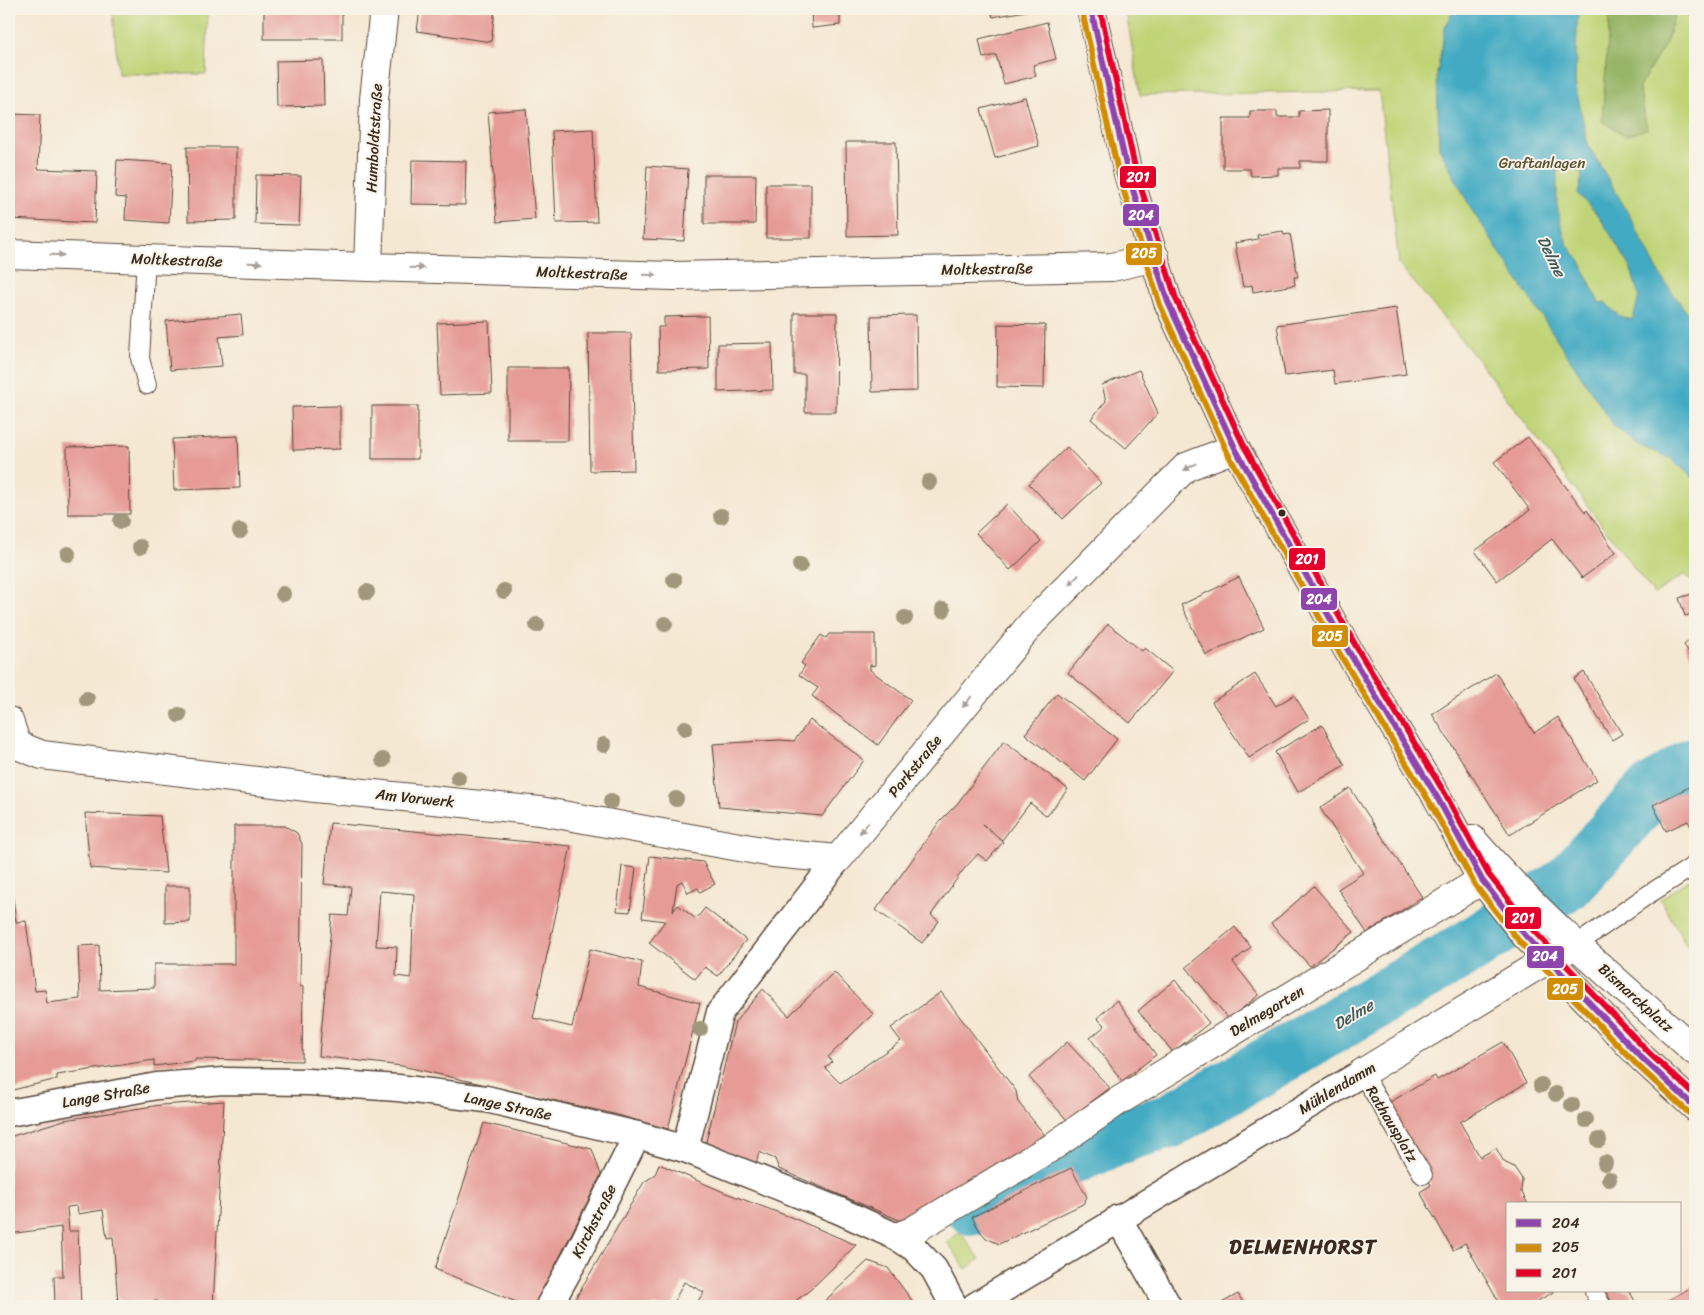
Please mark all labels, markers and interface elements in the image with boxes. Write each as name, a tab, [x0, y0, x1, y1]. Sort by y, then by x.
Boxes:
street label: Humboldtstraße	[358, 83, 390, 193]
park label: Graftanlagen	[1499, 150, 1585, 176]
line badge: 201	[1119, 165, 1157, 189]
text: 201	[1126, 165, 1149, 190]
line badge: 204	[1122, 203, 1160, 227]
text: 204	[1127, 203, 1154, 228]
water label: Delme	[1529, 231, 1575, 283]
text: 205	[1130, 241, 1157, 266]
line badge: 205	[1125, 242, 1163, 266]
street label: Moltkestraße	[131, 245, 223, 275]
one-way arrow	[50, 252, 66, 260]
street label: Moltkestraße	[941, 255, 1033, 283]
street label: Moltkestraße	[536, 258, 628, 288]
one-way arrow	[247, 259, 263, 267]
one-way arrow	[409, 265, 425, 273]
one-way arrow	[642, 271, 658, 279]
one-way arrow	[1182, 463, 1197, 471]
unlabelled marker	[1277, 508, 1287, 518]
line badge: 201	[1288, 547, 1326, 571]
text: 201	[1295, 547, 1318, 572]
one-way arrow	[1068, 574, 1080, 586]
line badge: 204	[1300, 587, 1338, 611]
text: 204	[1305, 587, 1332, 612]
line badge: 205	[1311, 624, 1349, 648]
text: 205	[1316, 624, 1343, 649]
one-way arrow	[961, 695, 972, 708]
street label: Parkstraße	[881, 729, 949, 803]
street label: Am Vorwerk	[373, 781, 456, 815]
one-way arrow	[858, 821, 869, 834]
line badge: 201	[1504, 906, 1542, 930]
text: 201	[1511, 906, 1534, 931]
text: 204	[1531, 944, 1558, 969]
line badge: 204	[1526, 945, 1565, 969]
street label: Bismarckplatz	[1592, 957, 1680, 1040]
line badge: 205	[1546, 977, 1584, 1001]
text: 205	[1551, 977, 1578, 1002]
street label: Delmegarten	[1224, 978, 1310, 1044]
water label: Delme	[1327, 990, 1381, 1038]
street label: Mühlendamm	[1293, 1055, 1381, 1121]
street label: Lange Straße	[60, 1074, 152, 1116]
street label: Rathausplatz	[1359, 1081, 1426, 1168]
street label: Lange Straße	[462, 1084, 554, 1128]
street label: Kirchstraße	[564, 1179, 624, 1263]
legend	[1506, 1202, 1682, 1292]
text: 204	[1552, 1210, 1580, 1236]
district label: DELMENHORST	[1229, 1230, 1378, 1265]
text: 205	[1552, 1234, 1579, 1260]
text: 201	[1552, 1260, 1577, 1286]

